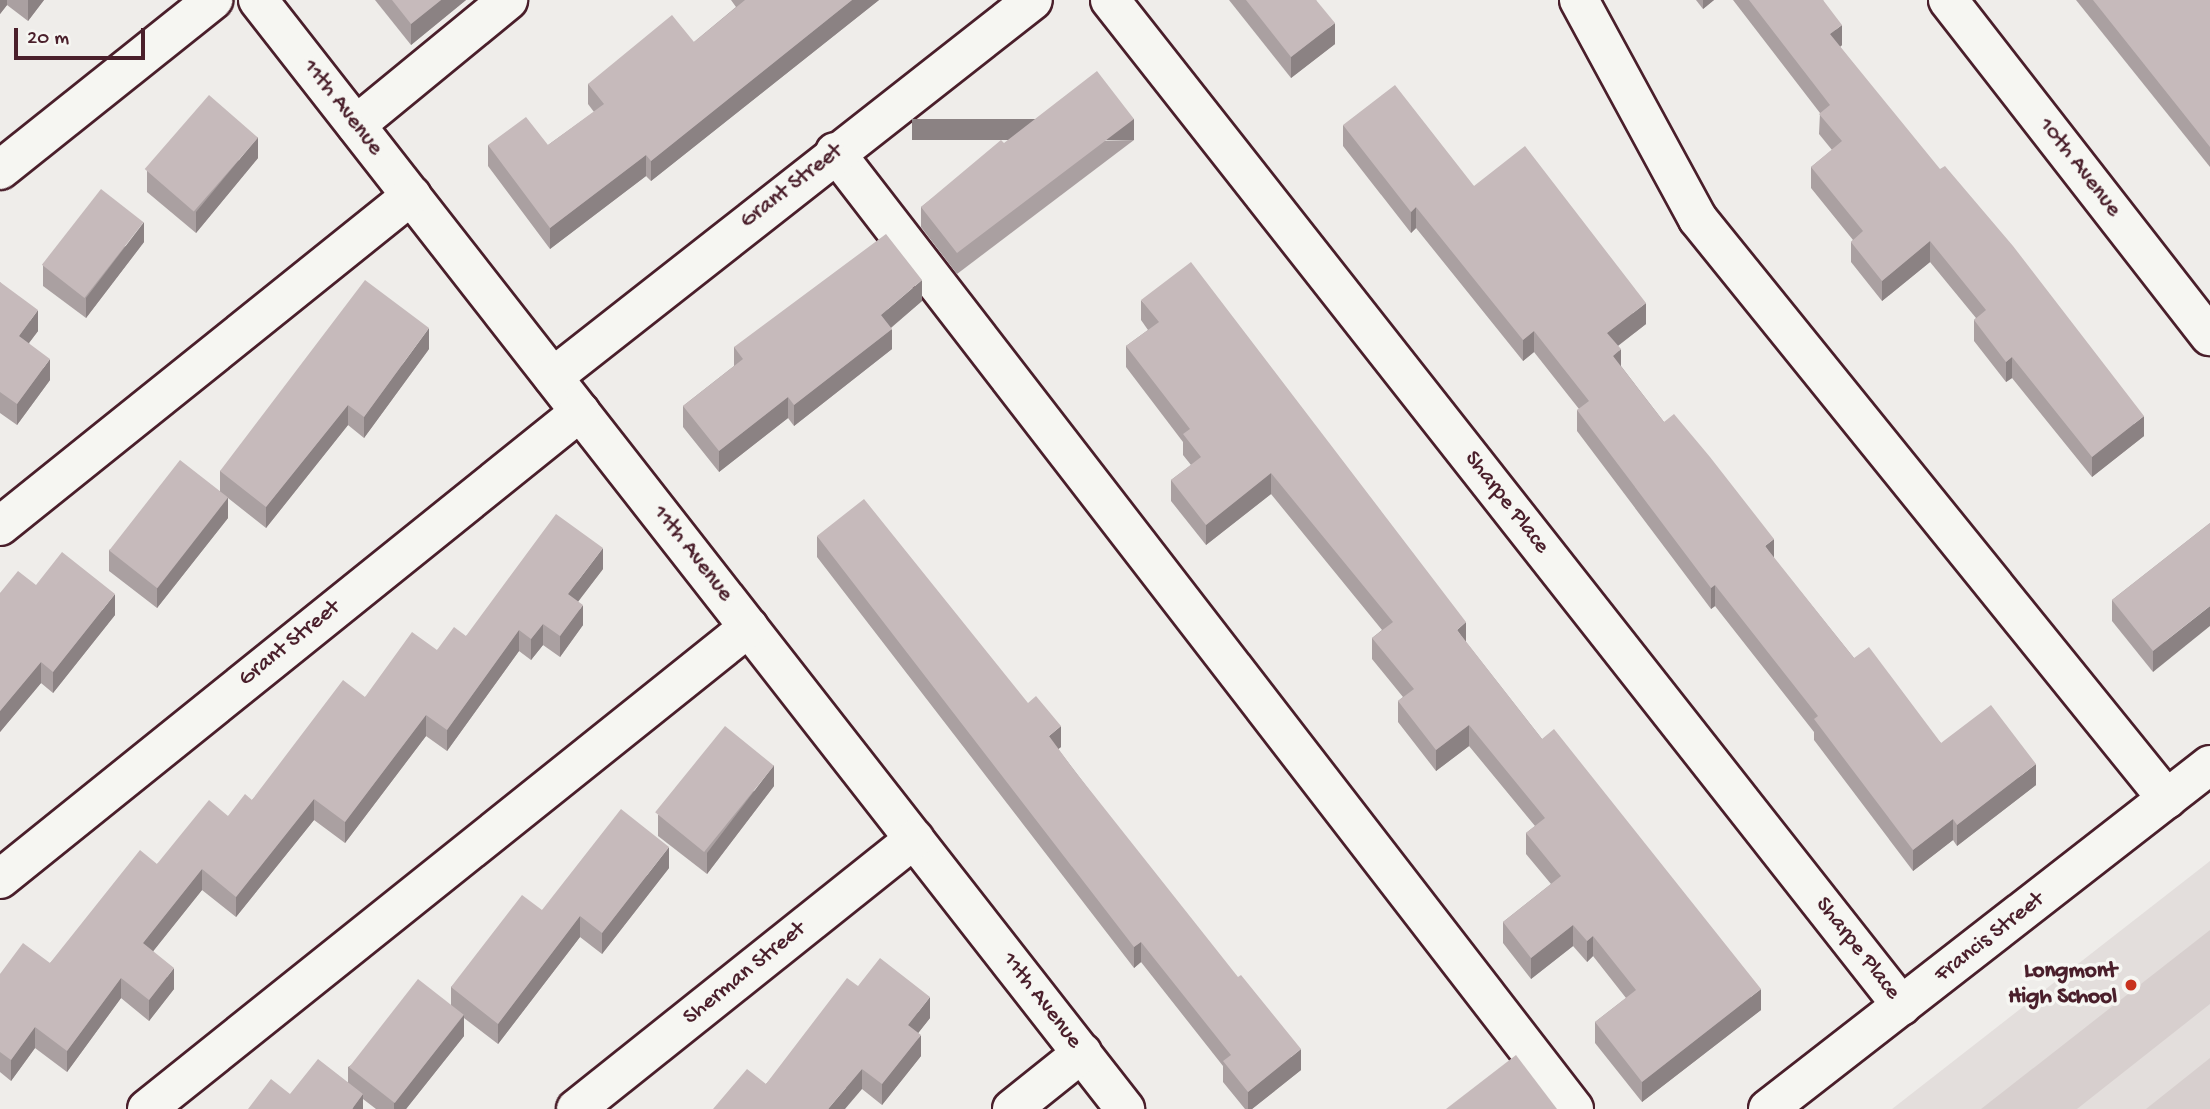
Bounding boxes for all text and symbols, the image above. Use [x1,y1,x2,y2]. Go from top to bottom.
scale bar [18,14,149,58]
text: 20 m [27,27,69,52]
street label: 11th Avenue [296,54,388,162]
street label: 10th Avenue [2032,113,2126,223]
street label: Grant Street [735,138,849,236]
street label: Sharpe Place [1457,446,1555,560]
street label: 11th Avenue [646,500,738,608]
street label: Grant Street [234,595,346,693]
street label: Francis Street [1930,887,2050,989]
street label: Sharpe Place [1808,892,1906,1006]
street label: Sherman Street [678,916,812,1032]
street label: 11th Avenue [995,947,1087,1055]
place label: Longmont High School [2008,958,2117,1012]
marker: Longmont High School [2123,977,2139,993]

